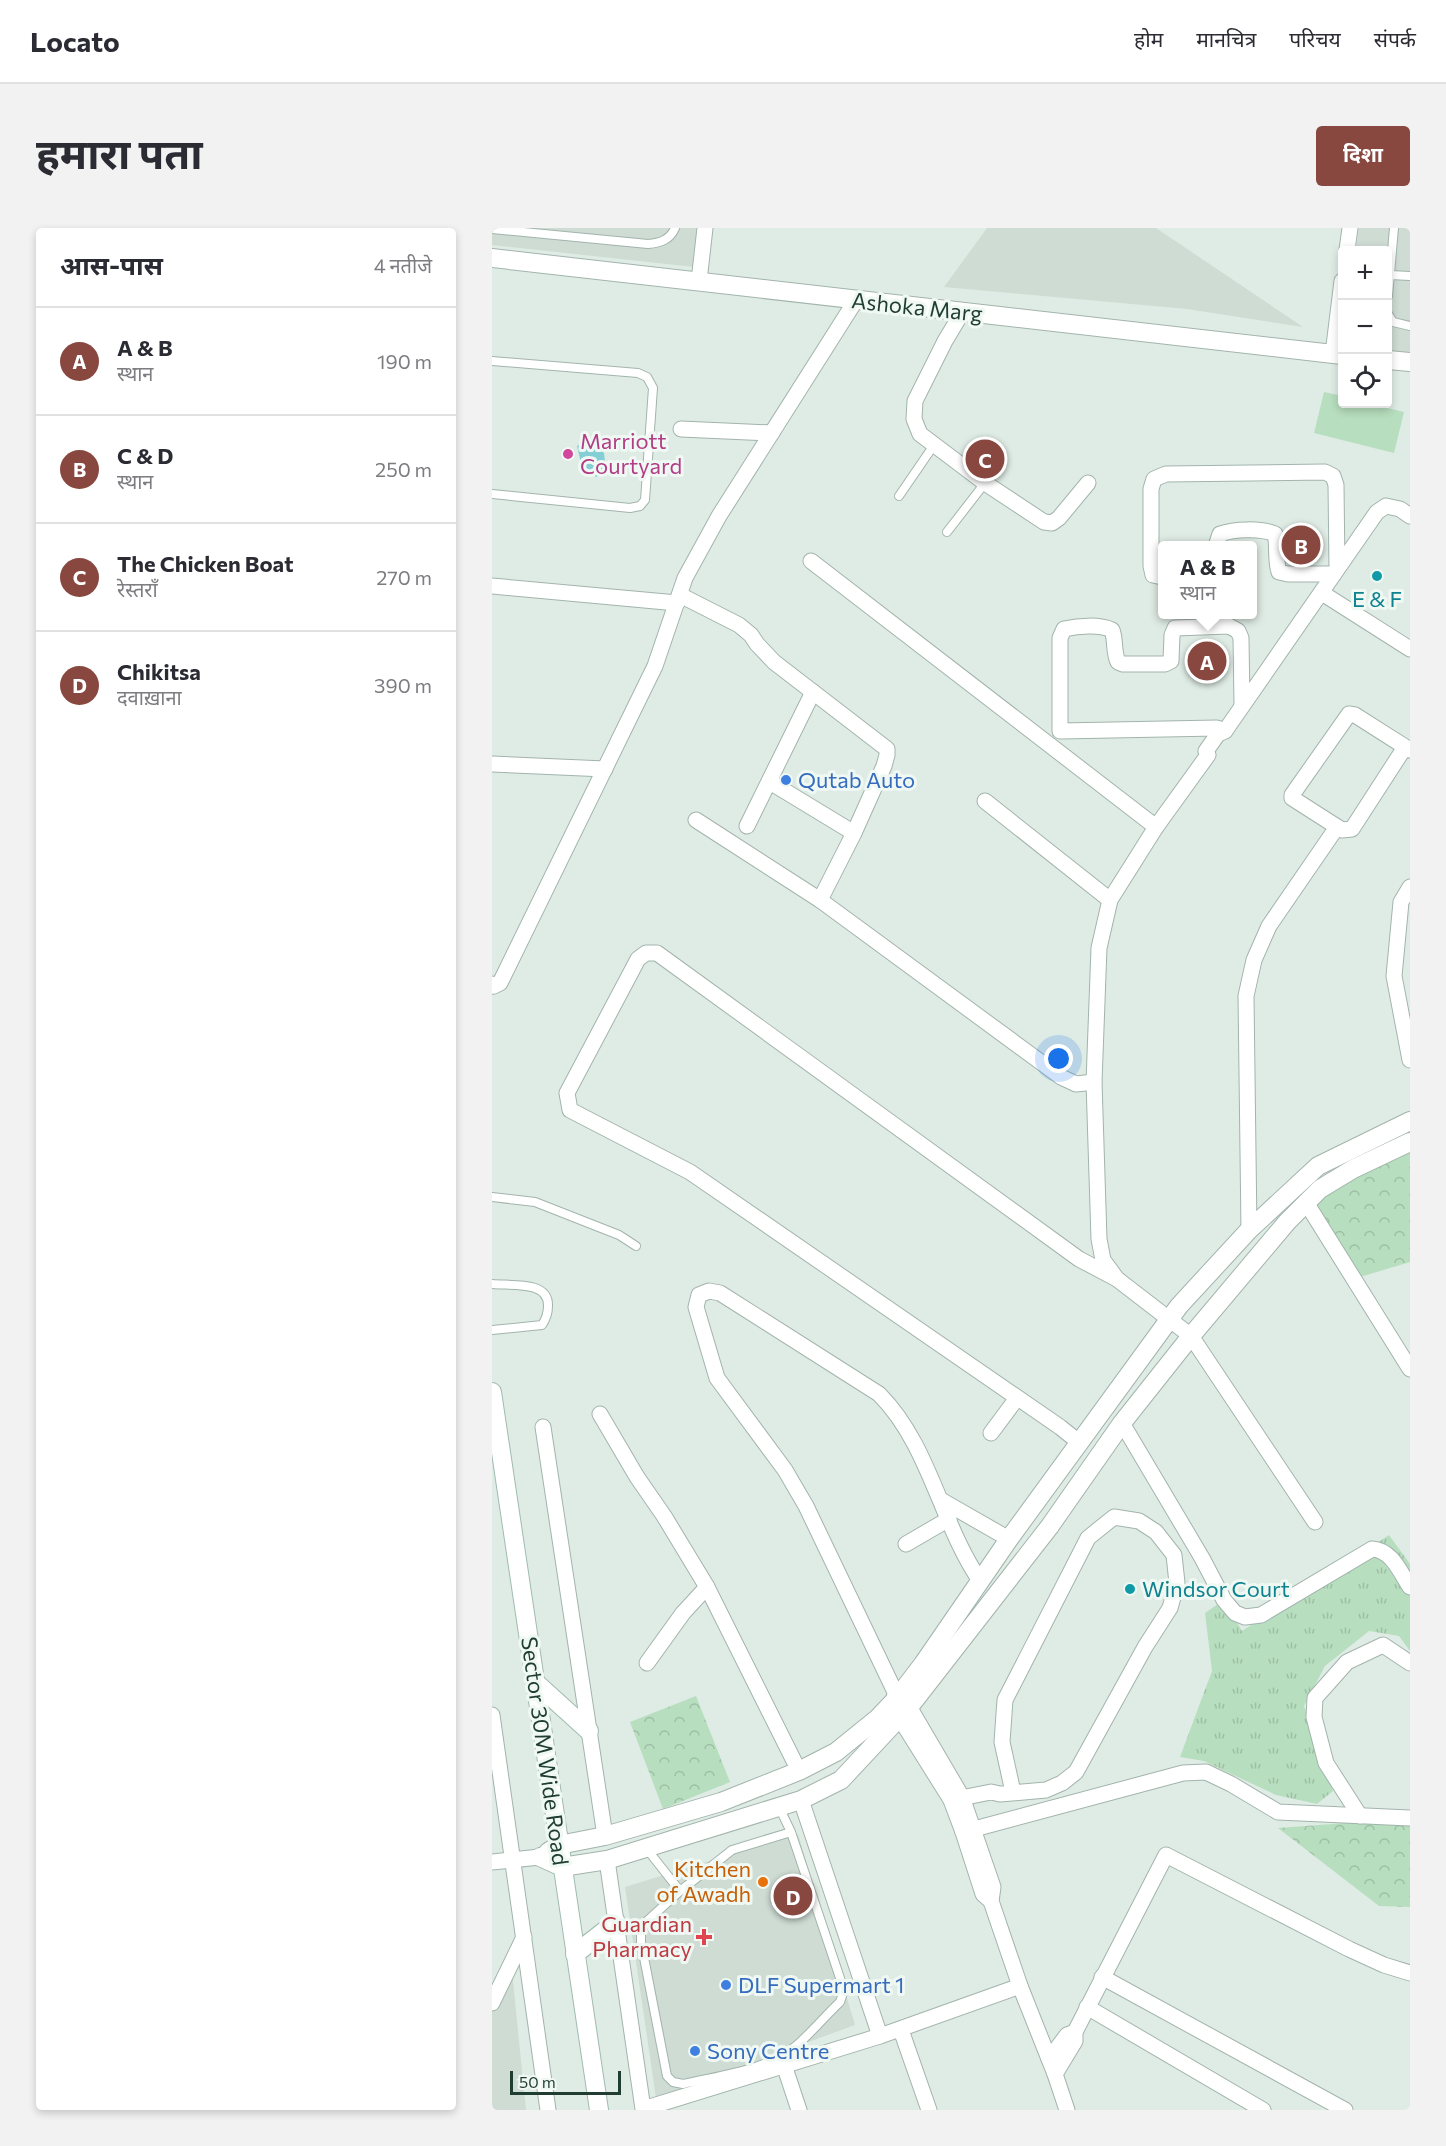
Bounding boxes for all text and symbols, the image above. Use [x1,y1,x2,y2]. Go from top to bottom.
text: Locato [30,24,120,58]
text: होम [1134,26,1163,51]
text: मानचित्र [1196,26,1256,51]
text: परिचय [1289,26,1341,51]
text: संपर्क [1374,26,1416,51]
text: हमारा पता [36,126,203,178]
button: दिशा [1316,126,1410,186]
map controls [1338,246,1392,408]
button: + [1338,246,1392,300]
text: आस-पास [60,249,163,280]
text: 4 नतीजे [374,253,432,277]
street label: Ashoka Marg [850,286,984,327]
button: − [1338,300,1392,354]
text: A & B [117,334,173,361]
text: A [72,349,87,373]
text: 190 m [377,349,432,373]
button: locate [1338,354,1392,408]
text: स्थान [117,361,153,385]
place label: Marriott Courtyard [580,427,682,479]
pin: C [966,436,1004,482]
text: C & D [117,442,173,469]
marker: Marriott Courtyard [561,447,575,461]
text: B [73,457,86,481]
text: 250 m [375,457,432,481]
text: स्थान [117,469,153,493]
pin: B [1282,522,1320,568]
popup [1158,541,1257,619]
text: The Chicken Boat [117,550,293,577]
text: A & B [1180,553,1235,580]
text: C [73,565,86,589]
text: 270 m [376,565,432,589]
marker: E & F [1370,569,1384,583]
text: रेस्तराँ [117,577,158,601]
text: स्थान [1180,580,1216,604]
place label: E & F [1352,585,1402,612]
pin: A [1188,638,1226,684]
text: Chikitsa [117,658,201,685]
text: D [72,673,87,697]
text: 390 m [374,673,432,697]
text: दवाख़ाना [117,685,182,709]
place label: Qutab Auto [798,766,915,793]
marker: Qutab Auto [779,773,793,787]
your location [1044,1044,1073,1073]
place label: Windsor Court [1142,1575,1290,1602]
marker: Windsor Court [1123,1582,1137,1596]
street label: Sector 30M Wide Road [516,1635,575,1867]
place label: Kitchen of Awadh [657,1855,751,1907]
pin: D [774,1874,812,1918]
marker: Kitchen of Awadh [756,1875,770,1889]
place label: Guardian Pharmacy [592,1910,692,1962]
marker: Guardian Pharmacy [697,1930,711,1944]
place label: DLF Supermart 1 [738,1971,904,1998]
marker: DLF Supermart 1 [719,1978,733,1992]
place label: Sony Centre [707,2037,829,2064]
marker: Sony Centre [688,2044,702,2058]
scale bar [510,2068,621,2096]
text: 50 m [519,2072,556,2091]

